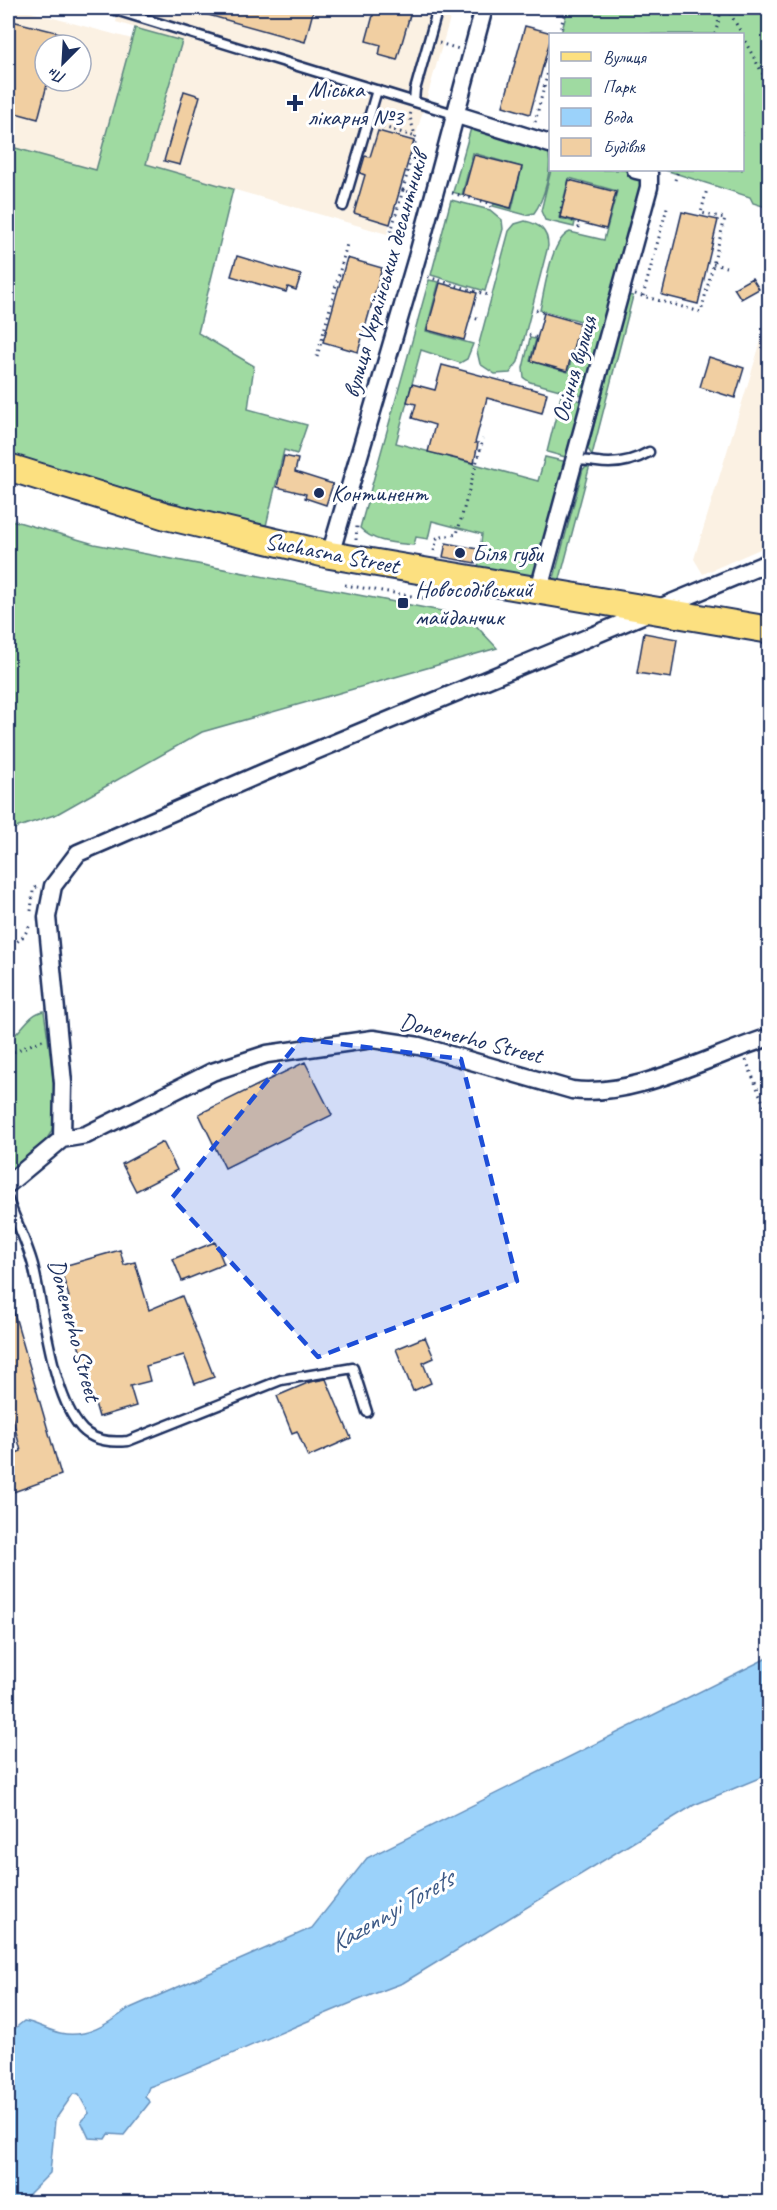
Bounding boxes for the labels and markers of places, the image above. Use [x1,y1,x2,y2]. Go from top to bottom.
place label: Міська лікарня №3 [308,74,405,132]
marker: Міська лікарня №3 [286,94,304,112]
place label: Континент [331,478,429,508]
marker: Континент [312,486,326,500]
place label: Біля губи [472,538,545,568]
marker: Біля губи [453,546,467,560]
place label: Новосодівський майданчик [415,574,535,632]
marker: Новосодівський майданчик [396,596,410,610]

